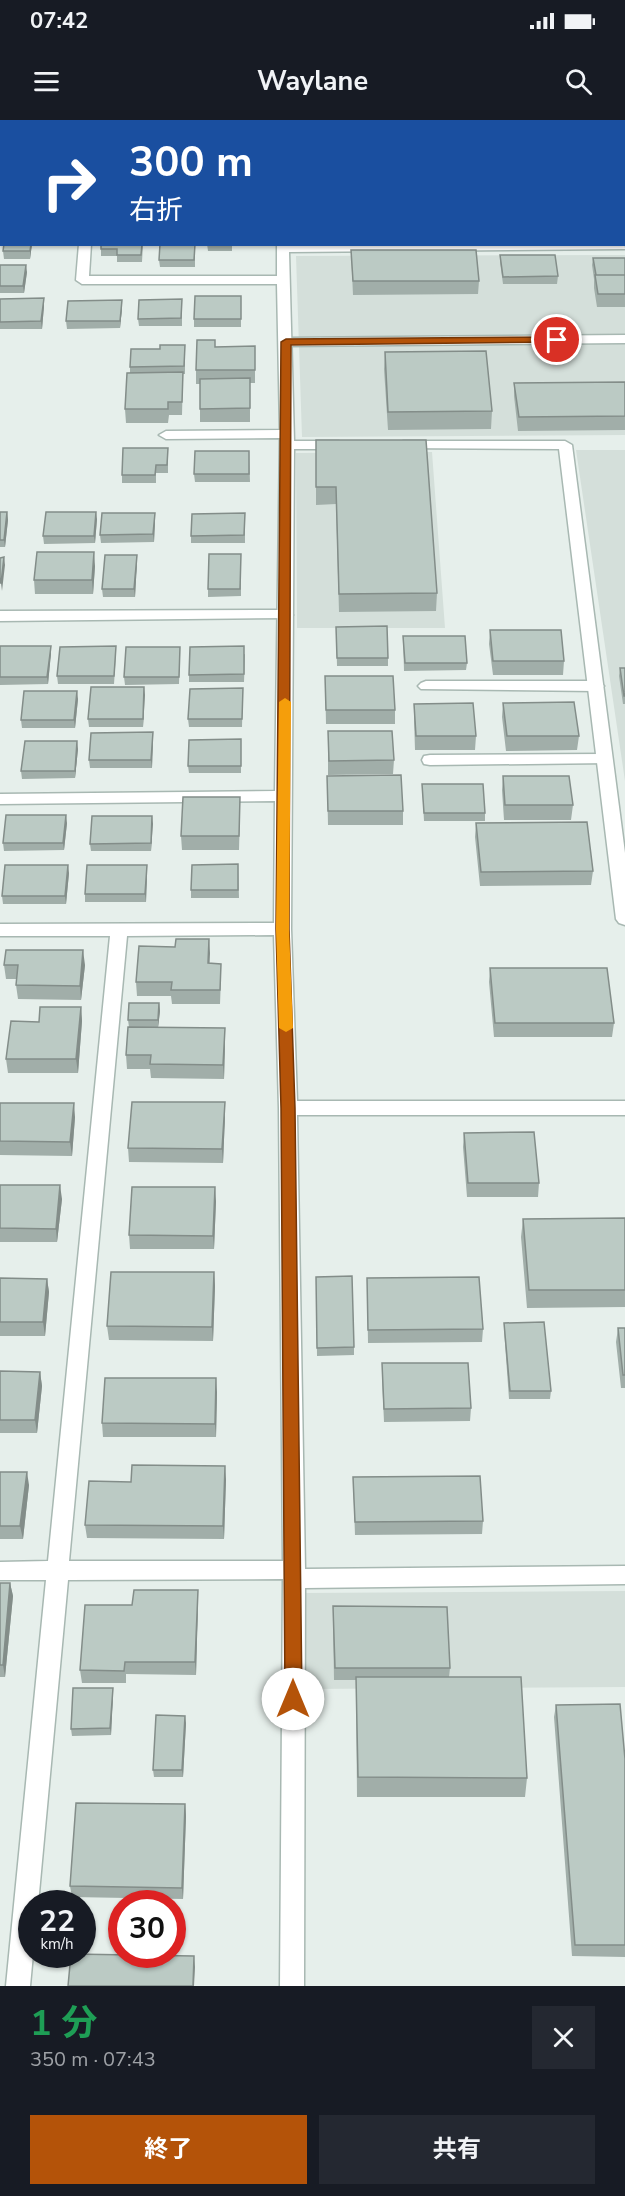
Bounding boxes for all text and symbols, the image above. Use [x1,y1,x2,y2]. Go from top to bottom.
text: 07:42 [30,6,88,36]
text: Waylane [257,63,368,100]
icon: menu [30,65,63,98]
icon: search [562,65,595,98]
text: 300 m [129,134,253,191]
icon: right [30,144,108,222]
text: 右折 [129,192,183,229]
pin [531,314,582,365]
icon: arrive [540,323,573,356]
position arrow [261,1667,325,1731]
speed limit sign: 30 [108,1890,186,1968]
text: 22 [39,1901,75,1942]
text: km/h [40,1934,74,1954]
text: 1 分 [30,1999,97,2048]
button: close [532,2006,595,2069]
text: 350 m · 07:43 [30,2046,156,2073]
button: 終了 [30,2115,307,2184]
button: 共有 [319,2115,595,2184]

